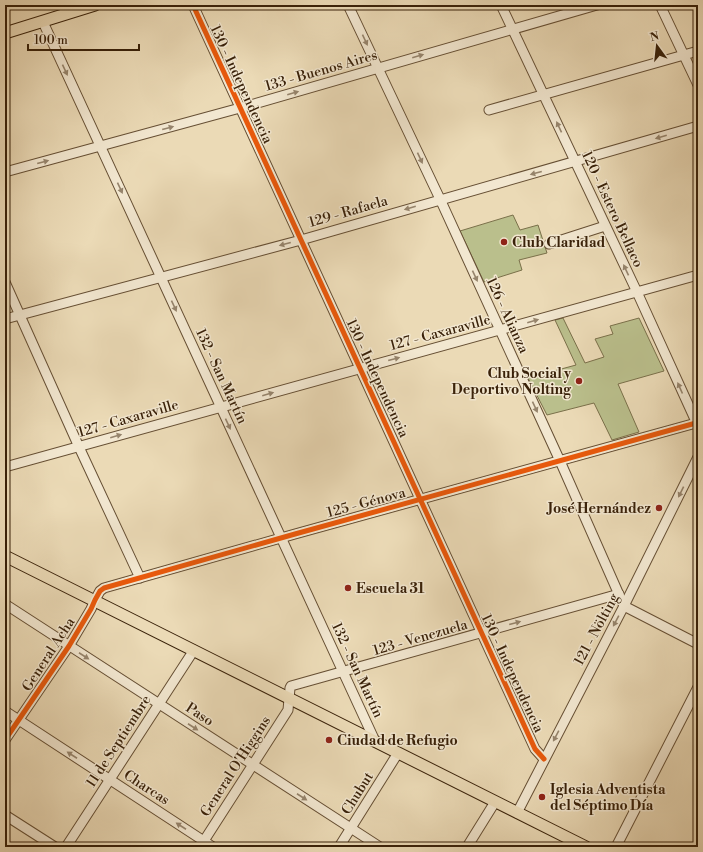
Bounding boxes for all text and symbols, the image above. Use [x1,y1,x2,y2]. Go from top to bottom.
street label: 130 - Independencia [206,22,277,147]
scale bar [28,26,139,52]
north arrow [637,26,677,66]
text: N [649,29,661,45]
text: 100 m [34,33,68,48]
one-way arrow [362,35,368,46]
street label: 133 - Buenos Aires [263,46,380,96]
one-way arrow [412,53,424,59]
one-way arrow [62,64,68,75]
one-way arrow [288,90,300,96]
one-way arrow [556,121,562,132]
one-way arrow [162,125,174,131]
one-way arrow [654,134,666,140]
street label: 120 - Estero Bellaco [577,148,647,271]
one-way arrow [417,152,423,163]
one-way arrow [37,159,49,165]
one-way arrow [529,170,541,176]
one-way arrow [117,182,123,194]
street label: 129 - Rafaela [307,192,391,232]
one-way arrow [404,205,416,211]
place label: Club Claridad [512,234,606,252]
marker: Club Claridad [499,237,509,247]
one-way arrow [279,241,292,247]
one-way arrow [623,264,629,275]
one-way arrow [472,270,478,281]
street label: 126 - Alianza [482,275,533,357]
one-way arrow [171,300,177,311]
street label: 127 - Caxaraville [388,311,493,355]
street label: 130 - Independencia [342,316,413,441]
one-way arrow [527,318,539,324]
street label: 132 - San Martín [191,326,251,428]
one-way arrow [388,356,400,362]
place label: Club Social y Deportivo Nolting [452,365,572,399]
marker: Club Social y Deportivo Nolting [574,376,584,386]
one-way arrow [677,382,683,393]
one-way arrow [263,391,275,397]
street label: 127 - Caxaraville [76,396,181,442]
one-way arrow [532,401,538,412]
one-way arrow [225,418,231,430]
one-way arrow [110,433,122,439]
street label: 125 - Génova [325,484,408,522]
one-way arrow [678,486,684,498]
place label: José Hernández [546,500,651,518]
marker: José Hernández [654,503,664,513]
place label: Escuela 31 [356,580,425,598]
marker: Escuela 31 [343,583,353,593]
street label: 121 - Nölting [570,590,624,669]
street label: 130 - Independencia [477,611,548,736]
street label: General Acha [18,613,80,695]
one-way arrow [613,615,620,627]
street label: 123 - Venezuela [371,616,471,660]
one-way arrow [509,619,522,625]
street label: 132 - San Martín [327,620,387,722]
one-way arrow [79,652,89,660]
street label: 11 de Septiembre [82,692,155,791]
street label: Paso [182,699,217,731]
street label: General O'Higgins [197,713,275,820]
one-way arrow [187,723,199,730]
one-way arrow [553,730,559,742]
place label: Ciudad de Refugio [337,732,458,750]
marker: Ciudad de Refugio [324,735,334,745]
one-way arrow [67,751,77,759]
street label: Charcas [120,766,173,809]
street label: Chubut [338,769,378,818]
place label: Iglesia Adventista del Séptimo Día [550,781,666,815]
marker: Iglesia Adventista del Séptimo Día [537,792,547,802]
one-way arrow [296,794,308,801]
one-way arrow [176,822,186,830]

